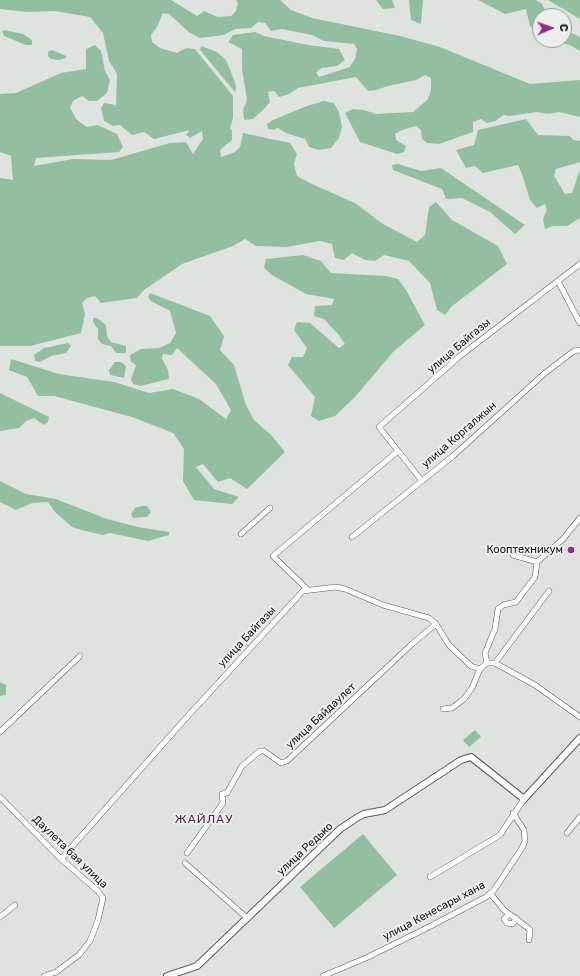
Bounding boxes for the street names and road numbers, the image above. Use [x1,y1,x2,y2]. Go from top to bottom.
street label: улица Байгазы [425,316,493,376]
street label: улица Коргалжын [419,399,499,471]
street label: улица Байгазы [215,604,279,670]
street label: улица Байдаулет [283,680,359,752]
street label: Даулета бая улица [30,813,110,891]
street label: улица Редько [274,820,336,878]
street label: улица Кенесары хана [381,878,487,944]

